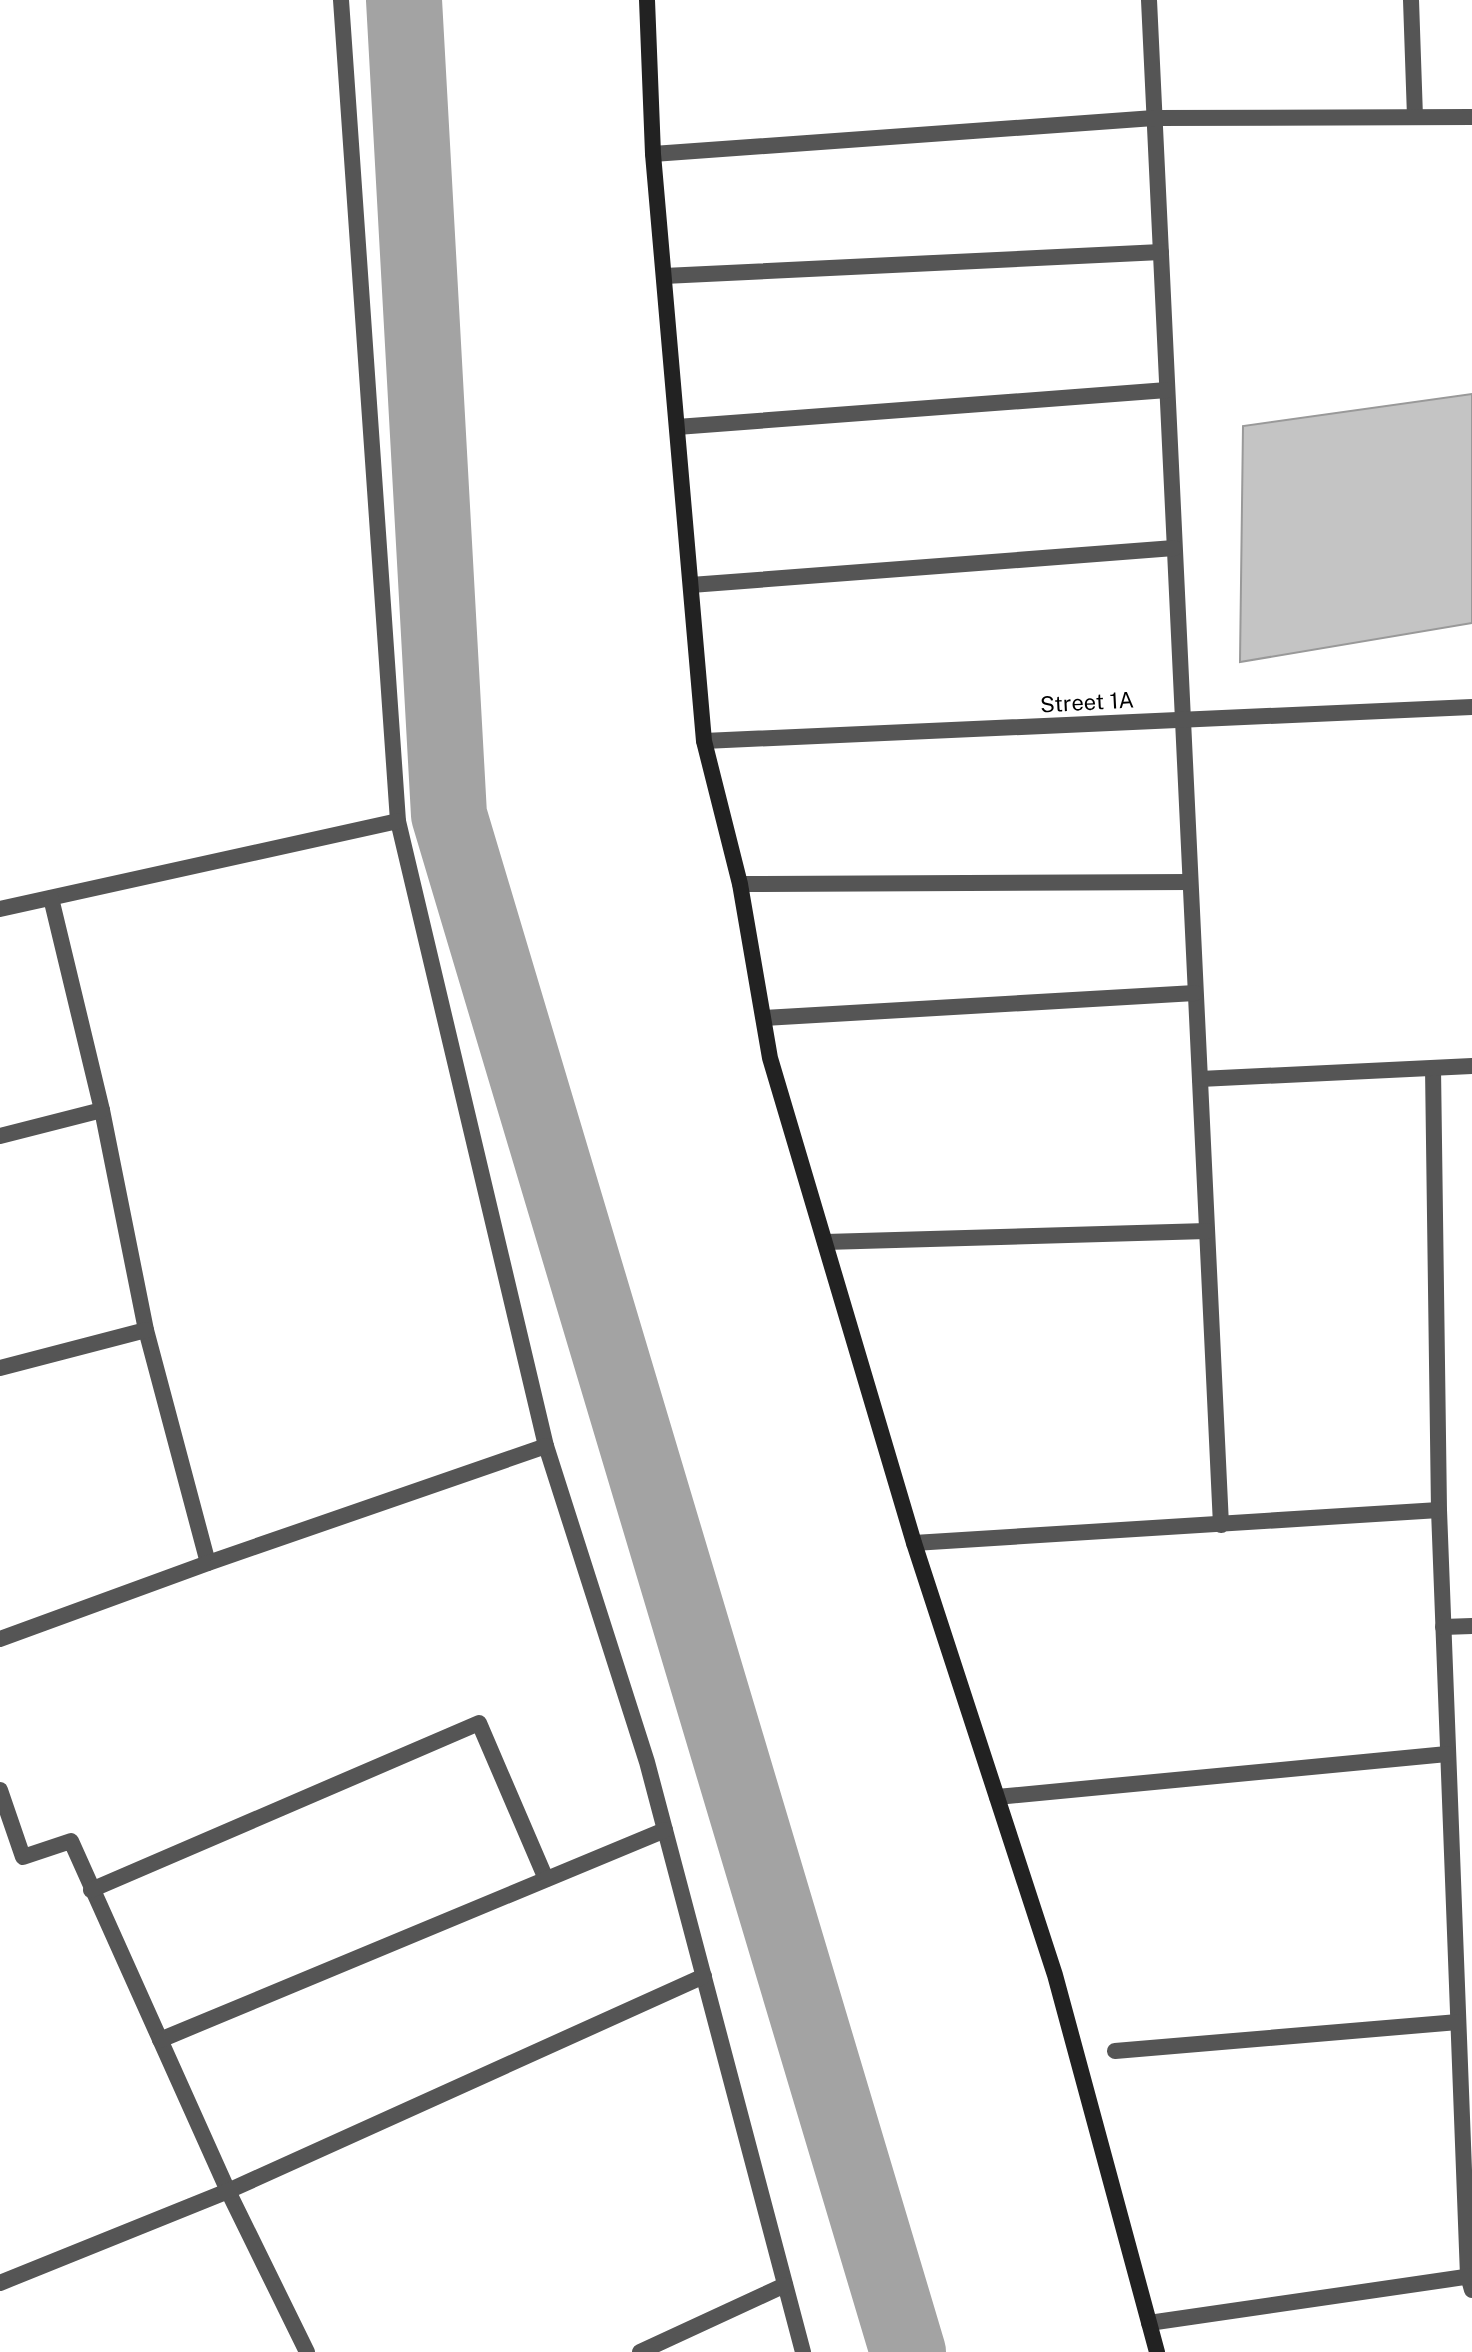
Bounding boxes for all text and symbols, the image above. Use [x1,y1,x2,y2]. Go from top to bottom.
street label: Street 1A [1039,687,1135,717]

